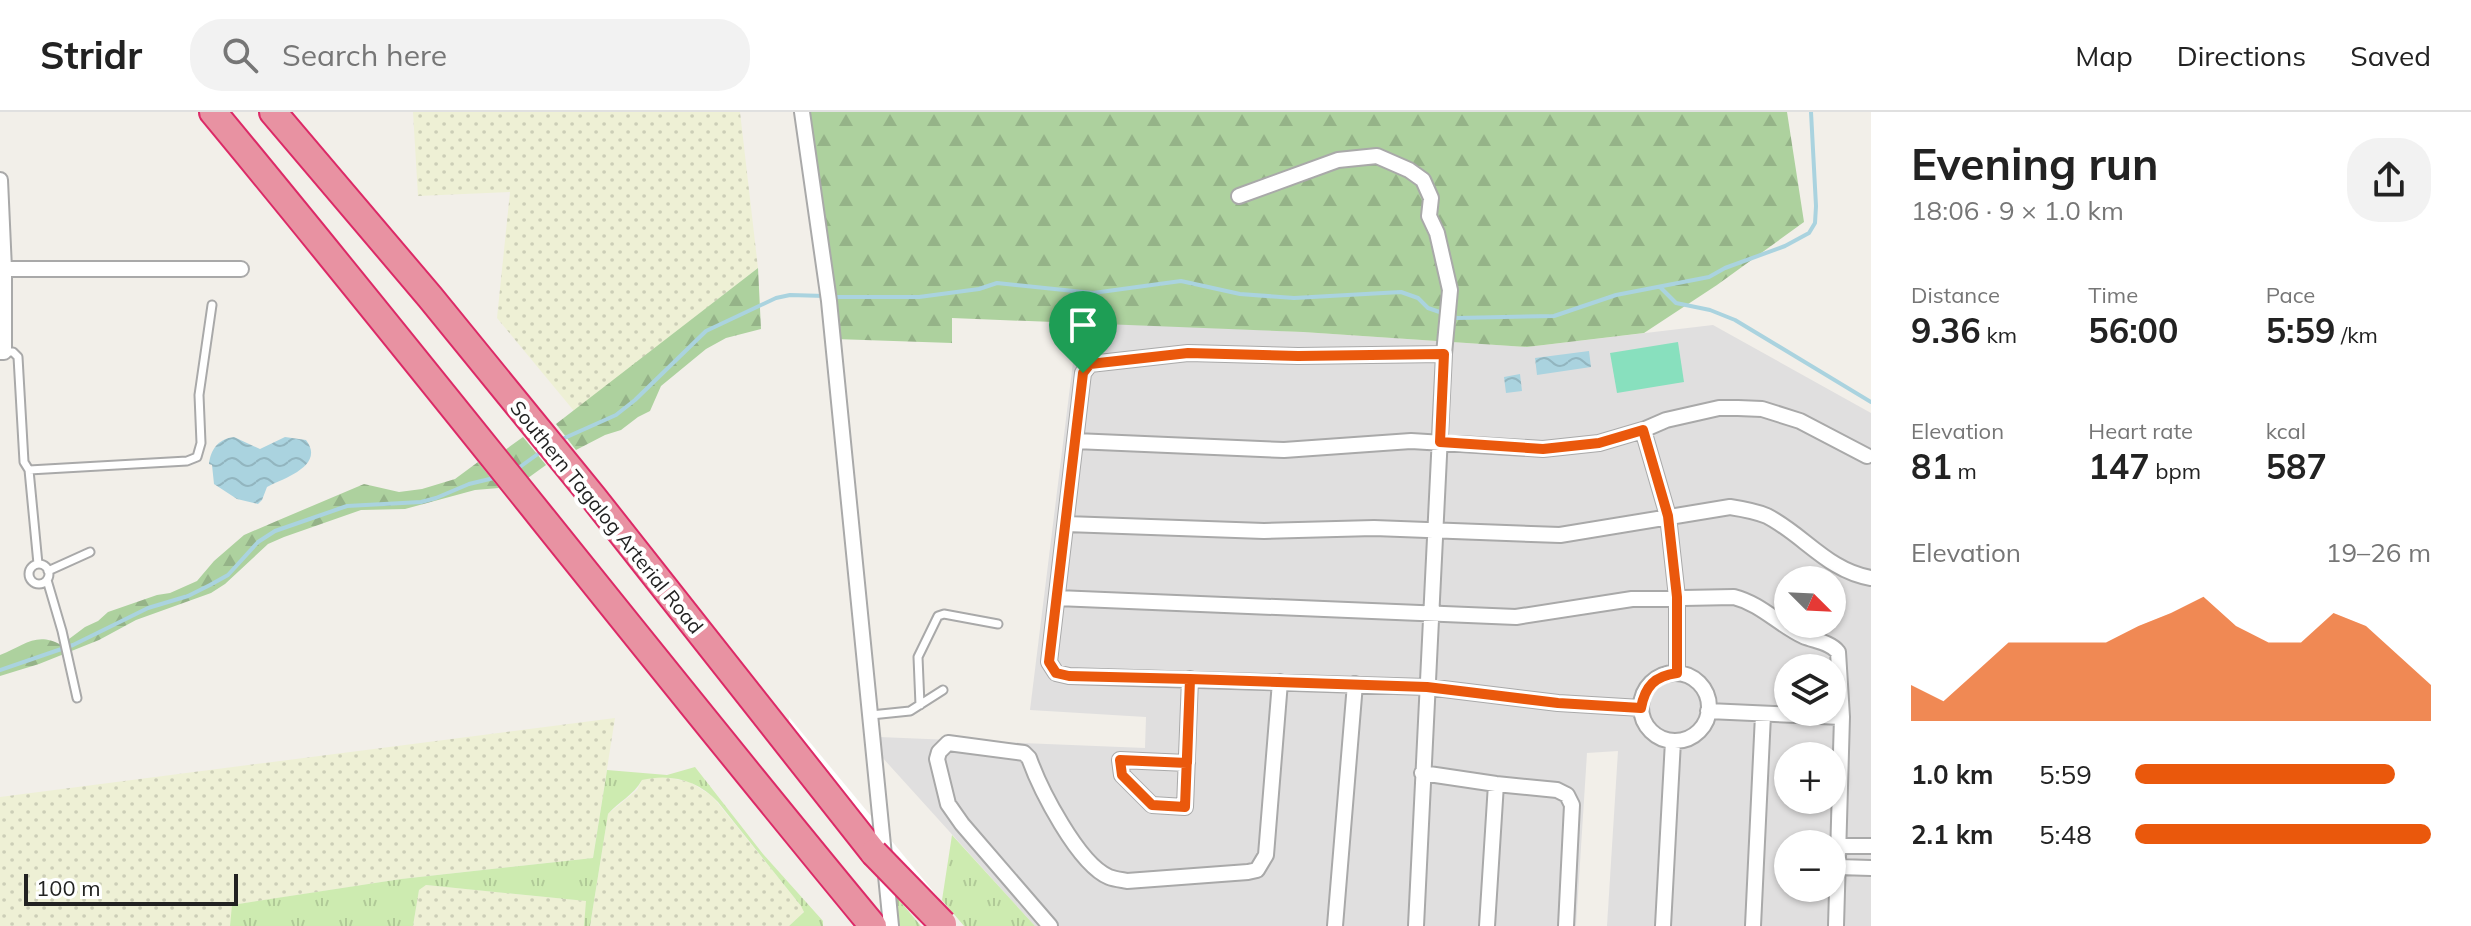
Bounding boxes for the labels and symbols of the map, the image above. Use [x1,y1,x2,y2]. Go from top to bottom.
pin [1049,291,1117,373]
street label: Southern Tagalog Arterial Road [505,395,709,639]
north arrow [1774,566,1846,638]
scale bar [24,870,238,906]

